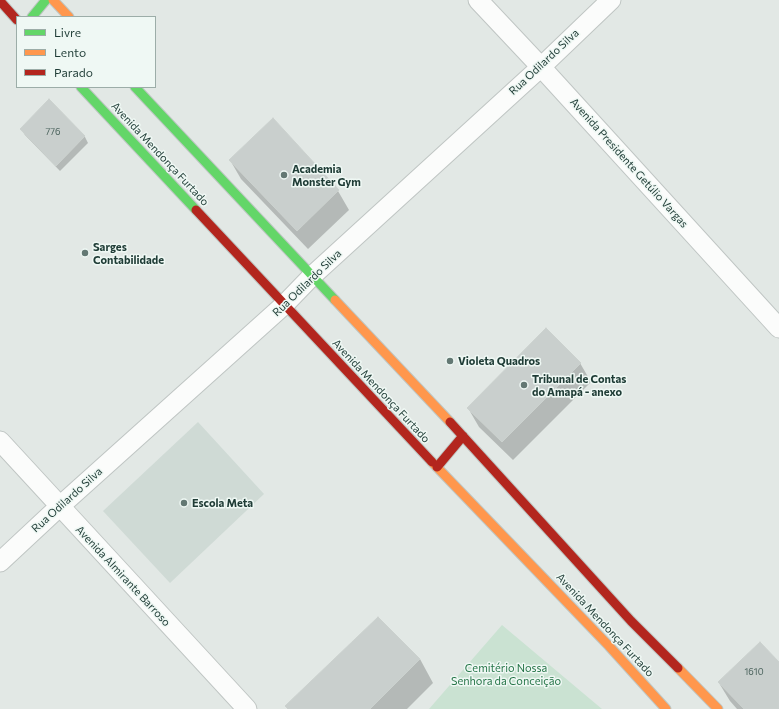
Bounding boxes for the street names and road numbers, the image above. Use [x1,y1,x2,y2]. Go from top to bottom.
street label: Rua Odilardo Silva [506,26,582,98]
street label: Avenida Presidente Getúlio Vargas [567,95,691,231]
street label: Avenida Mendonça Furtado [109,99,211,209]
street label: Rua Odilardo Silva [270,247,344,319]
street label: Avenida Mendonça Furtado [330,336,432,446]
street label: Rua Odilardo Silva [29,465,105,535]
street label: Avenida Almirante Barroso [73,523,173,629]
street label: Avenida Mendonça Furtado [554,570,656,680]

